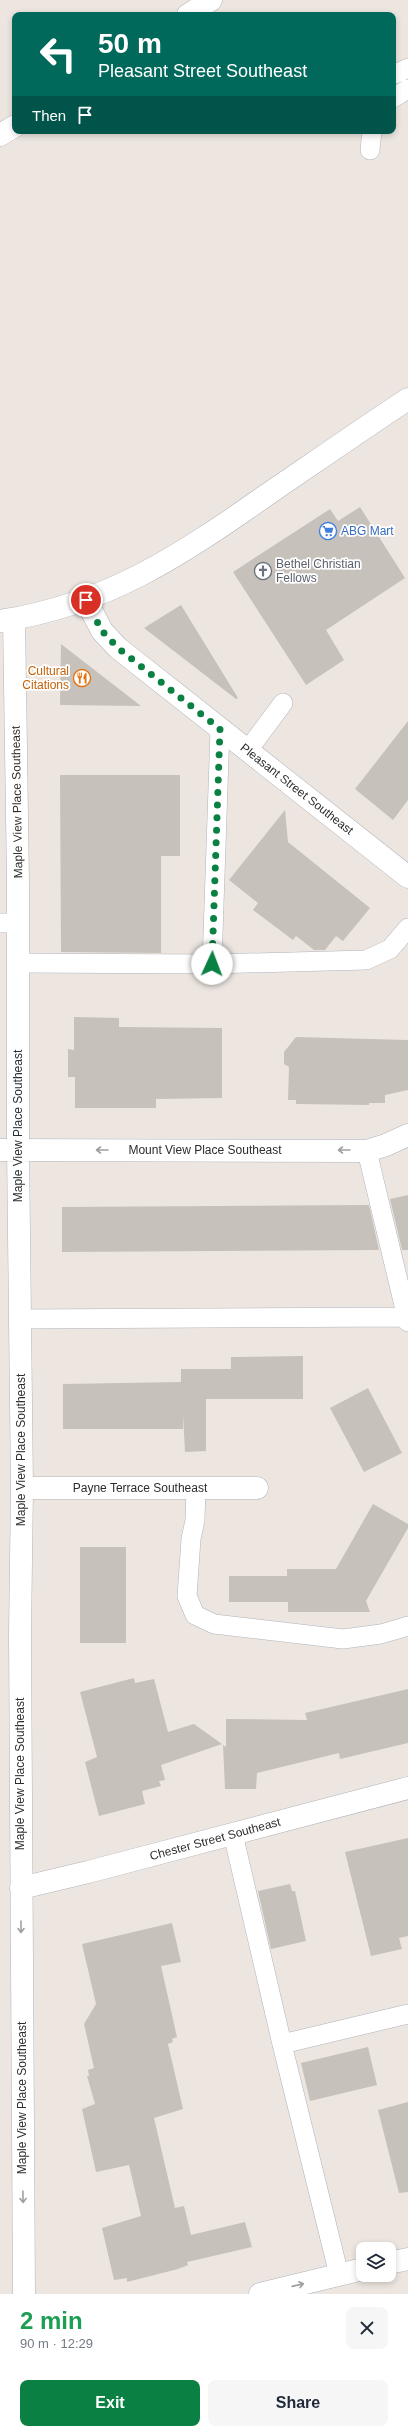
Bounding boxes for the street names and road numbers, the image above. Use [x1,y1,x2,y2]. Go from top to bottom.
street label: Maple View Place Southeast [9,725,25,878]
street label: Pleasant Street Southeast [238,741,357,838]
street label: Maple View Place Southeast [11,1049,25,1202]
street label: Mount View Place Southeast [128,1143,282,1157]
street label: Maple View Place Southeast [14,1373,28,1526]
street label: Payne Terrace Southeast [73,1481,208,1495]
street label: Maple View Place Southeast [13,1697,27,1850]
street label: Chester Street Southeast [148,1815,283,1863]
street label: Maple View Place Southeast [15,2021,29,2174]

